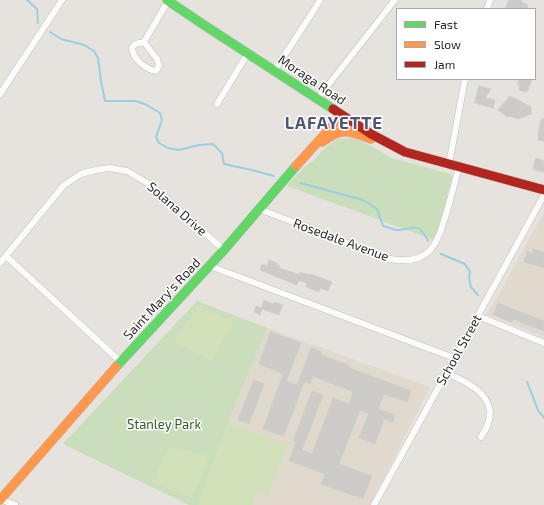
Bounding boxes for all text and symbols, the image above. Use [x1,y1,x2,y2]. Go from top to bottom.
legend [396,8,536,80]
text: Fast [434,17,457,31]
text: Slow [434,37,461,51]
street label: Moraga Road [275,52,349,108]
text: Jam [434,57,455,71]
district label: LAFAYETTE [285,113,383,133]
street label: Solana Drive [144,179,210,239]
street label: Rosedale Avenue [291,215,391,265]
street label: Saint Mary's Road [120,255,204,343]
street label: School Street [433,312,485,388]
park label: Stanley Park [127,417,201,433]

